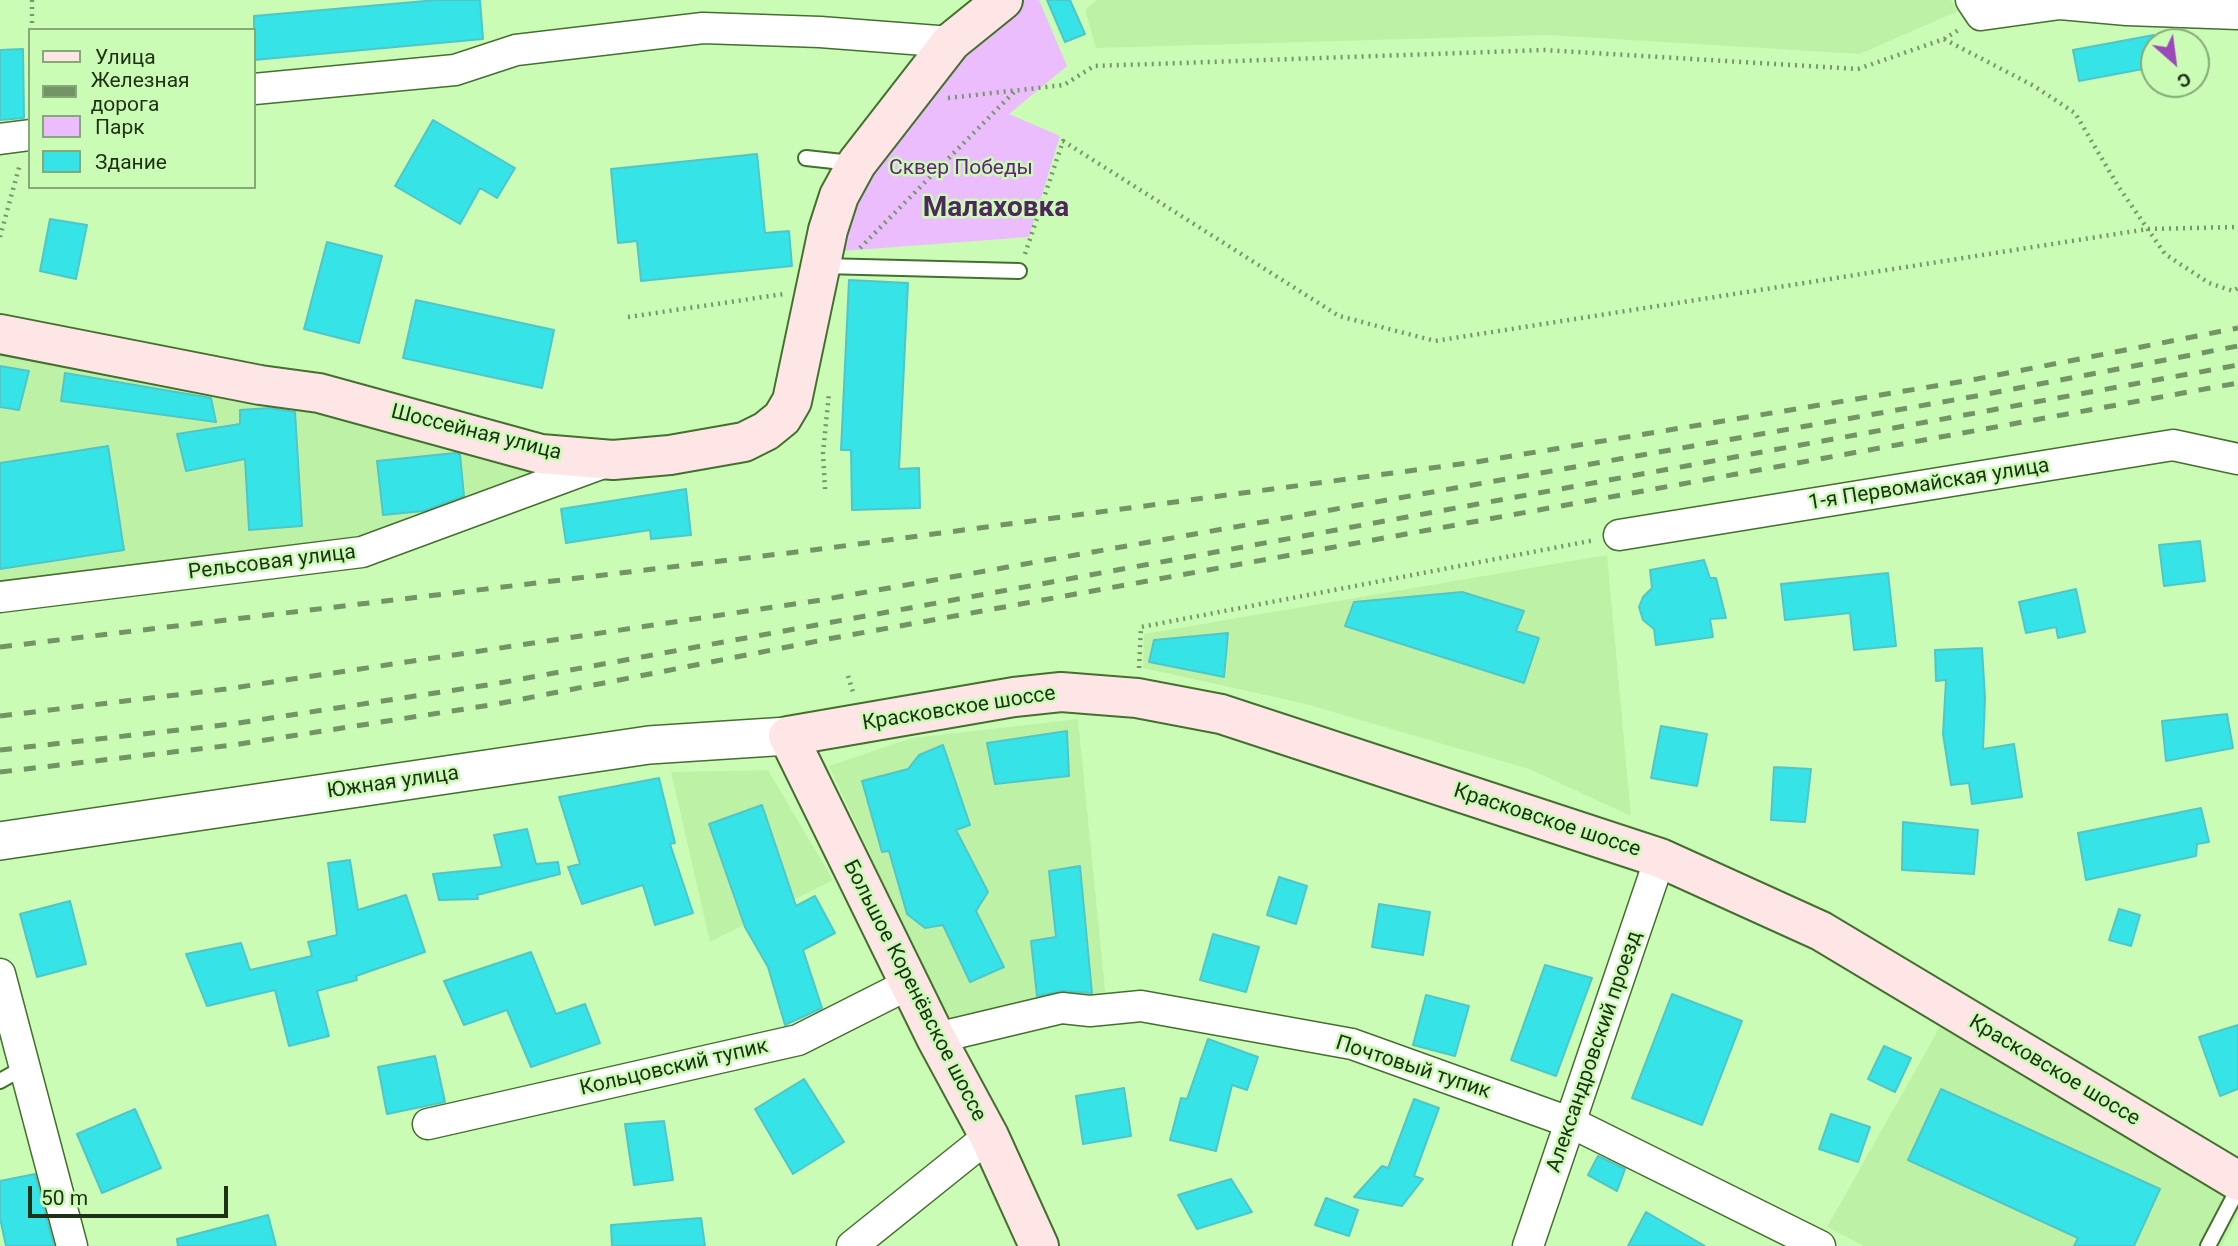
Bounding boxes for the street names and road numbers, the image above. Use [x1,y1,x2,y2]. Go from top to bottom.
street label: Шоссейная улица [388,400,564,466]
street label: 1-я Первомайская улица [1807,454,2051,516]
street label: Рельсовая улица [187,540,357,586]
street label: Красковское шоссе [861,681,1057,737]
street label: Южная улица [326,761,460,805]
street label: Красковское шоссе [1450,779,1644,863]
street label: Большое Коренёвское шоссе [837,856,991,1126]
street label: Александровский проезд [1542,928,1648,1176]
street label: Красковское шоссе [1964,1010,2144,1132]
street label: Почтовый тупик [1332,1031,1494,1105]
street label: Кольцовский тупик [577,1034,771,1102]

